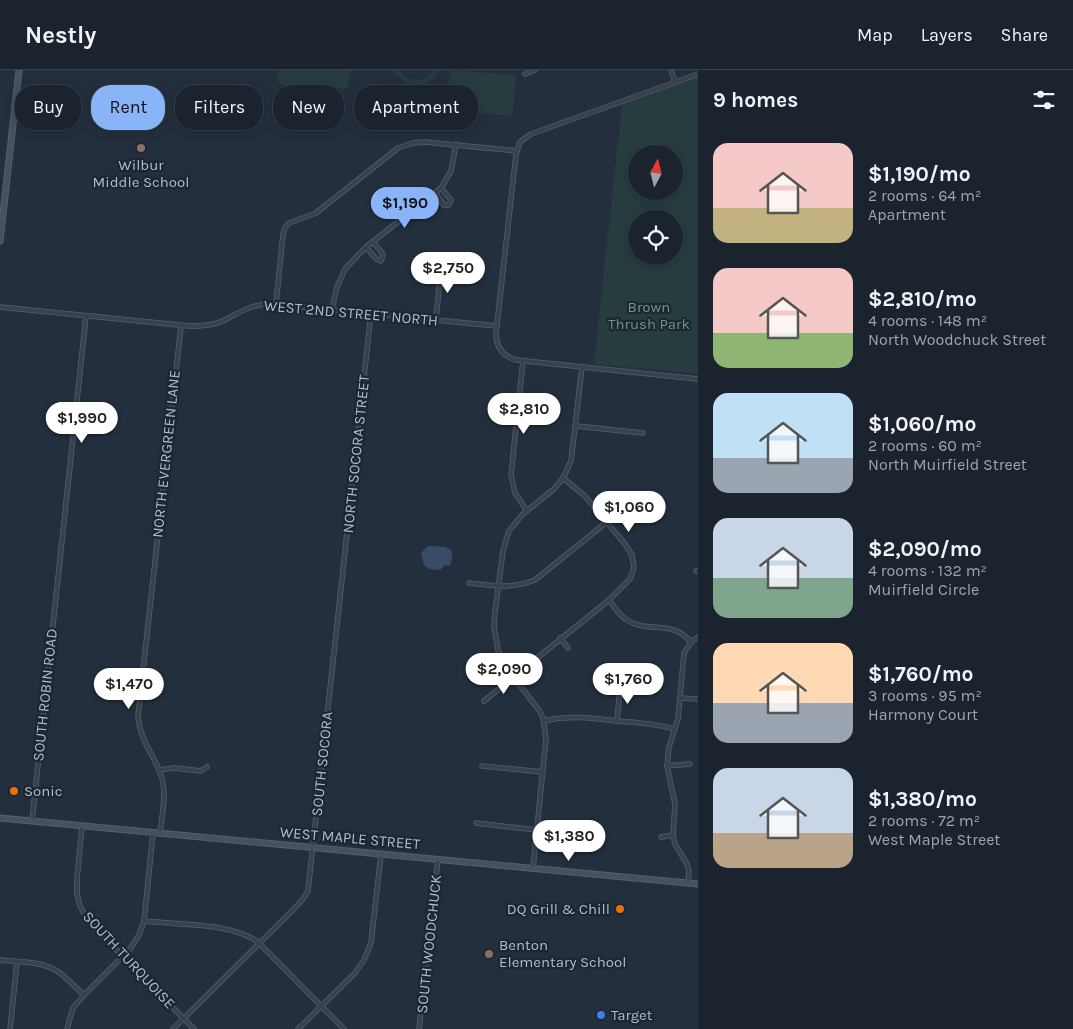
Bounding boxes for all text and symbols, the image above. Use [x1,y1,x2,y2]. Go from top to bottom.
text: Nestly [25,21,96,49]
text: Map [857,24,893,46]
text: Layers [921,24,973,46]
text: Share [1001,24,1048,46]
chip: Buy [15,85,81,130]
chip: Rent [91,85,165,130]
chip: Filters [175,85,263,130]
chip: New [273,85,344,130]
chip: Apartment [354,85,478,130]
icon: filters [1030,86,1058,114]
text: 9 homes [713,88,798,112]
marker: Wilbur Middle School [135,142,147,154]
north arrow [628,145,682,200]
map controls [628,145,683,265]
place label: Wilbur Middle School [93,156,189,191]
text: $1,190/mo [868,162,971,186]
icon: home [753,163,813,223]
pin: $1,190 [364,186,446,229]
text: 2 rooms · 64 m² [868,186,981,205]
text: $1,190 [382,193,428,212]
text: Apartment [868,205,946,224]
button: locate [628,210,683,265]
pin: $2,750 [407,252,489,294]
text: $2,750 [422,258,474,277]
text: $2,810/mo [868,287,977,311]
icon: home [753,288,813,348]
street label: WEST 2ND STREET NORTH [263,296,439,330]
park label: Brown Thrush Park [608,298,690,333]
text: 4 rooms · 148 m² [868,311,987,330]
text: North Woodchuck Street [868,330,1046,349]
street label: NORTH EVERGREEN LANE [148,369,184,539]
street label: NORTH SOCORA STREET [339,373,373,534]
pin: $2,810 [483,392,565,435]
text: $2,810 [499,399,549,418]
pin: $1,990 [41,402,123,444]
text: $1,990 [57,408,107,427]
text: $1,060/mo [868,412,976,436]
icon: home [753,413,813,473]
text: 2 rooms · 60 m² [868,436,982,455]
text: North Muirfield Street [868,455,1027,474]
pin: $1,060 [588,490,670,533]
text: $1,060 [604,497,654,516]
text: $2,090/mo [868,537,982,561]
icon: home [753,538,813,598]
text: 4 rooms · 132 m² [868,561,987,580]
text: Muirfield Circle [868,580,979,599]
street label: SOUTH ROBIN ROAD [29,628,61,762]
pin: $2,090 [463,652,545,695]
text: $2,090 [477,659,531,678]
pin: $1,760 [587,662,669,705]
text: $1,760/mo [868,662,973,686]
icon: home [753,663,813,723]
pin: $1,470 [88,668,170,710]
text: $1,760 [604,669,652,688]
text: $1,470 [105,674,153,693]
text: 3 rooms · 95 m² [868,686,982,705]
text: Harmony Court [868,705,978,724]
street label: SOUTH SOCORA [308,710,336,817]
place label: Sonic [24,782,63,800]
marker: Sonic [8,785,20,797]
text: $1,380/mo [868,787,977,811]
icon: home [753,788,813,848]
text: 2 rooms · 72 m² [868,811,980,830]
pin: $1,380 [528,820,610,862]
street label: WEST MAPLE STREET [279,823,421,853]
text: $1,380 [543,826,595,845]
text: West Maple Street [868,830,1000,849]
street label: SOUTH WOODCHUCK [413,874,445,1014]
place label: DQ Grill & Chill [507,900,610,918]
marker: DQ Grill & Chill [614,903,626,915]
street label: SOUTH TURQUOISE [79,907,179,1013]
place label: Benton Elementary School [499,936,626,971]
marker: Benton Elementary School [483,948,495,960]
place label: Target [611,1006,653,1024]
marker: Target [595,1009,607,1021]

